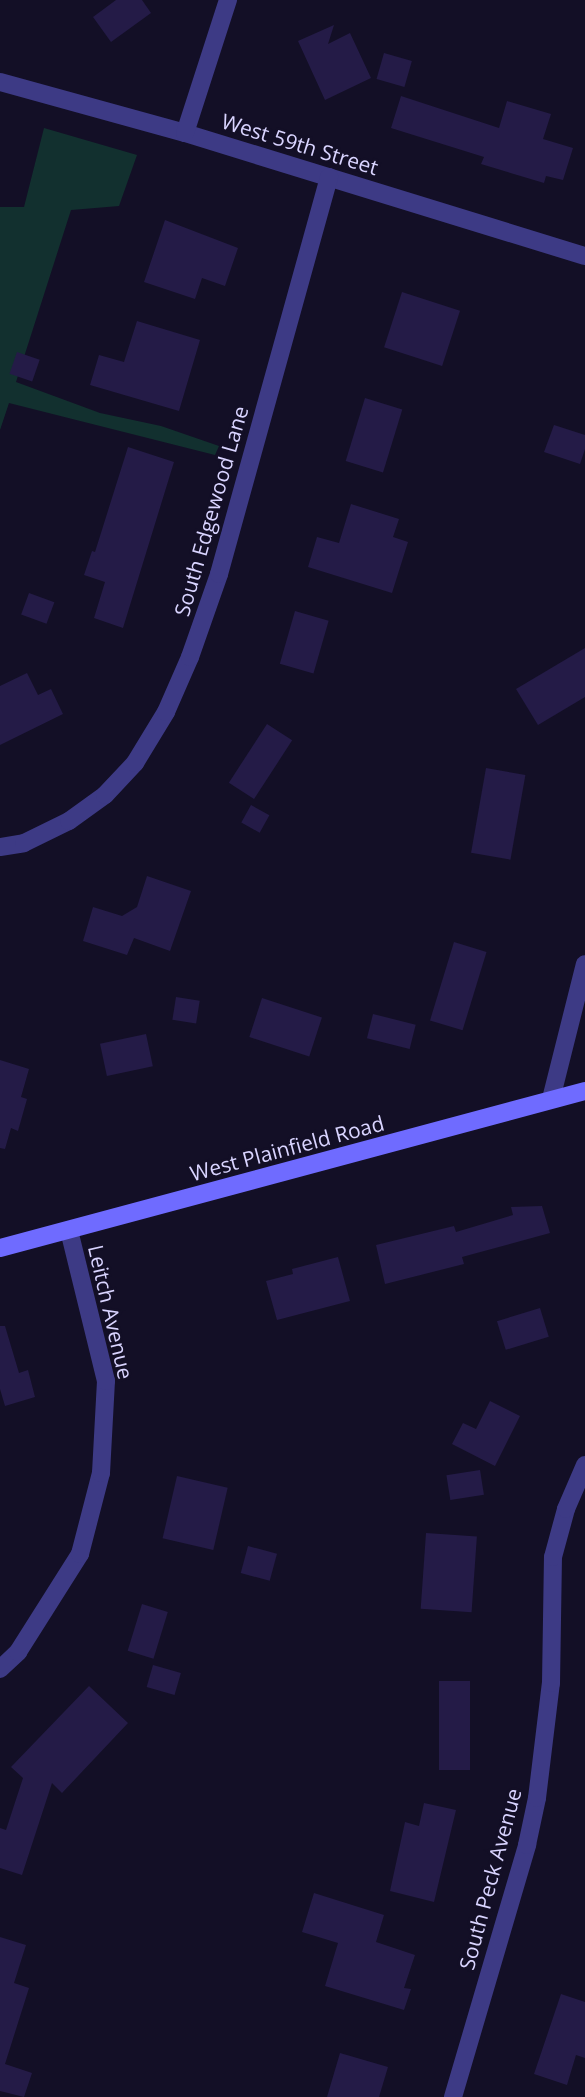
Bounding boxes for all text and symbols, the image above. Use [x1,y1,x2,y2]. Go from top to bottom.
street label: West 59th Street [219,108,381,180]
street label: South Edgewood Lane [169,403,253,619]
street label: West Plainfield Road [187,1110,387,1186]
street label: Leitch Avenue [83,1242,139,1382]
street label: South Peck Avenue [454,1785,526,1973]

